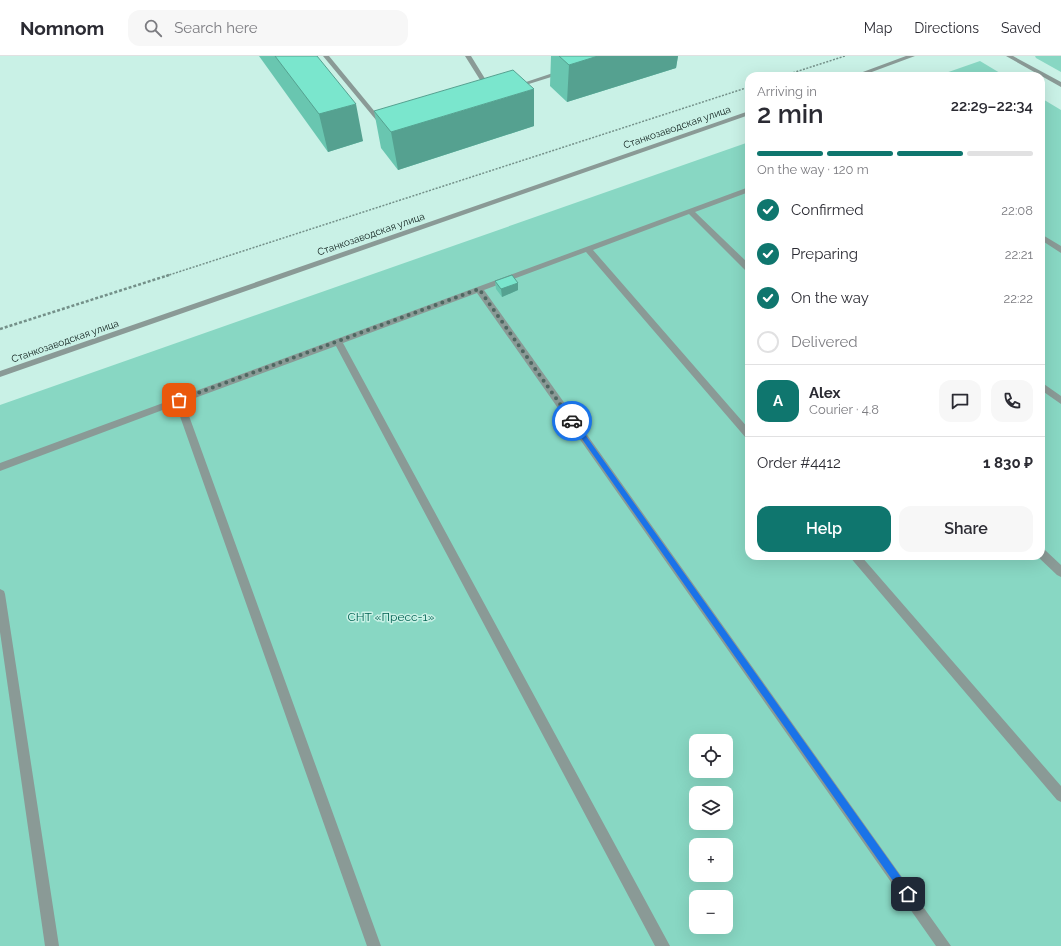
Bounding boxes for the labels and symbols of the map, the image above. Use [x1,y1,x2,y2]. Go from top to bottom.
street label: Станкозаводская улица [622,103,732,151]
street label: Станкозаводская улица [316,210,426,258]
street label: Станкозаводская улица [10,317,120,365]
pin [162,383,196,417]
courier [552,401,592,441]
park label: СНТ «Пресс-1» [347,610,435,624]
pin [891,877,925,911]

